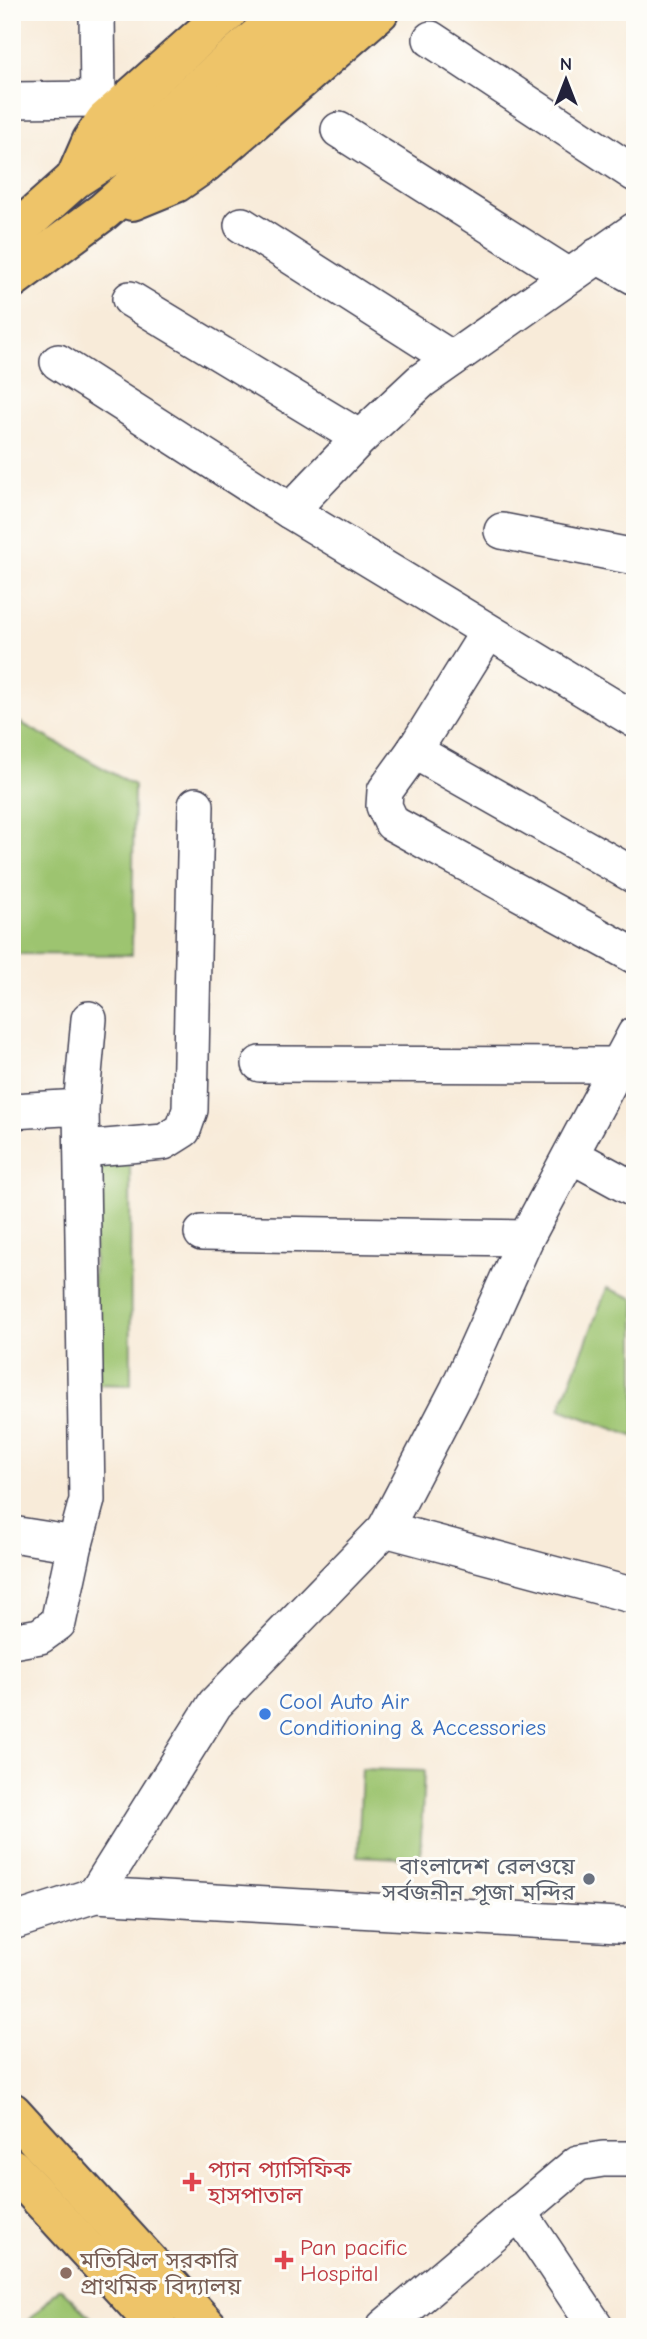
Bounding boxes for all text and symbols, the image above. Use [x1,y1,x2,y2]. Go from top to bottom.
north arrow [532,46,602,116]
text: N [560,53,572,75]
place label: Cool Auto Air Conditioning & Accessories [279,1688,546,1741]
marker: Cool Auto Air Conditioning & Accessories [257,1706,273,1722]
place label: বাংলাদেশ রেলওয়ে সর্বজনীন পূজা মন্দির [381,1853,576,1906]
marker: বাংলাদেশ রেলওয়ে সর্বজনীন পূজা মন্দির [581,1871,597,1887]
place label: প্যান প্যাসিফিক হাসপাতাল [207,2156,352,2209]
marker: প্যান প্যাসিফিক হাসপাতাল [182,2172,202,2192]
place label: Pan pacific Hospital [300,2234,407,2287]
place label: মতিঝিল সরকারি প্রাথমিক বিদ্যালয় [79,2247,242,2300]
marker: Pan pacific Hospital [274,2250,294,2270]
marker: মতিঝিল সরকারি প্রাথমিক বিদ্যালয় [58,2265,74,2281]

